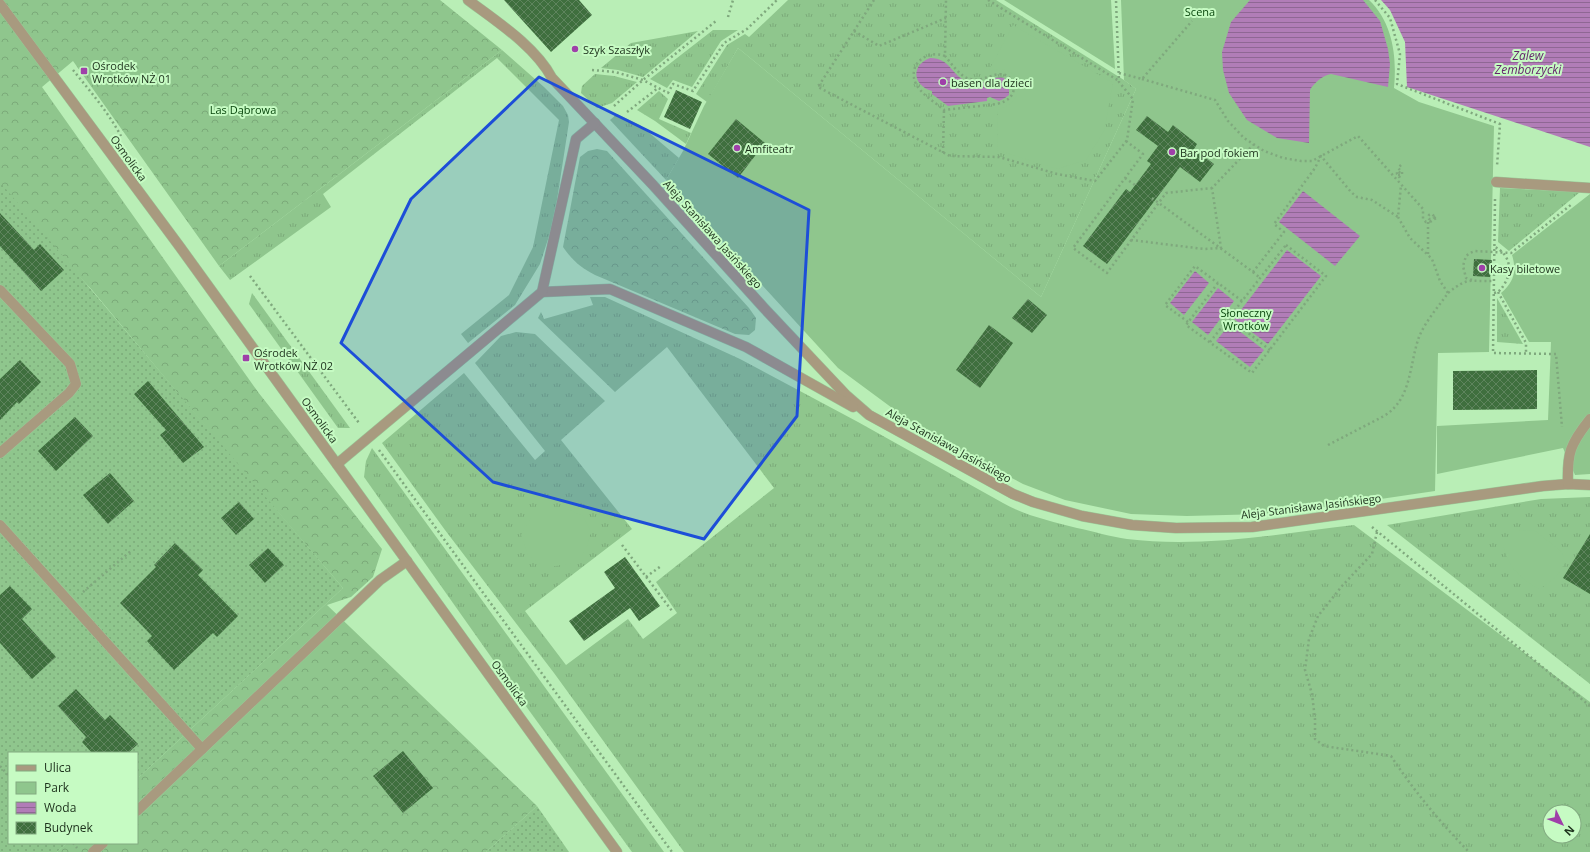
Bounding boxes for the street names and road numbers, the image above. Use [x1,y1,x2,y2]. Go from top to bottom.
street label: Osmolicka [107,132,151,184]
street label: Aleja Stanisława Jasińskiego [660,176,766,292]
street label: Osmolicka [298,394,342,446]
street label: Aleja Stanisława Jasińskiego [884,404,1015,486]
street label: Aleja Stanisława Jasińskiego [1240,490,1382,522]
street label: Osmolicka [488,657,532,709]

